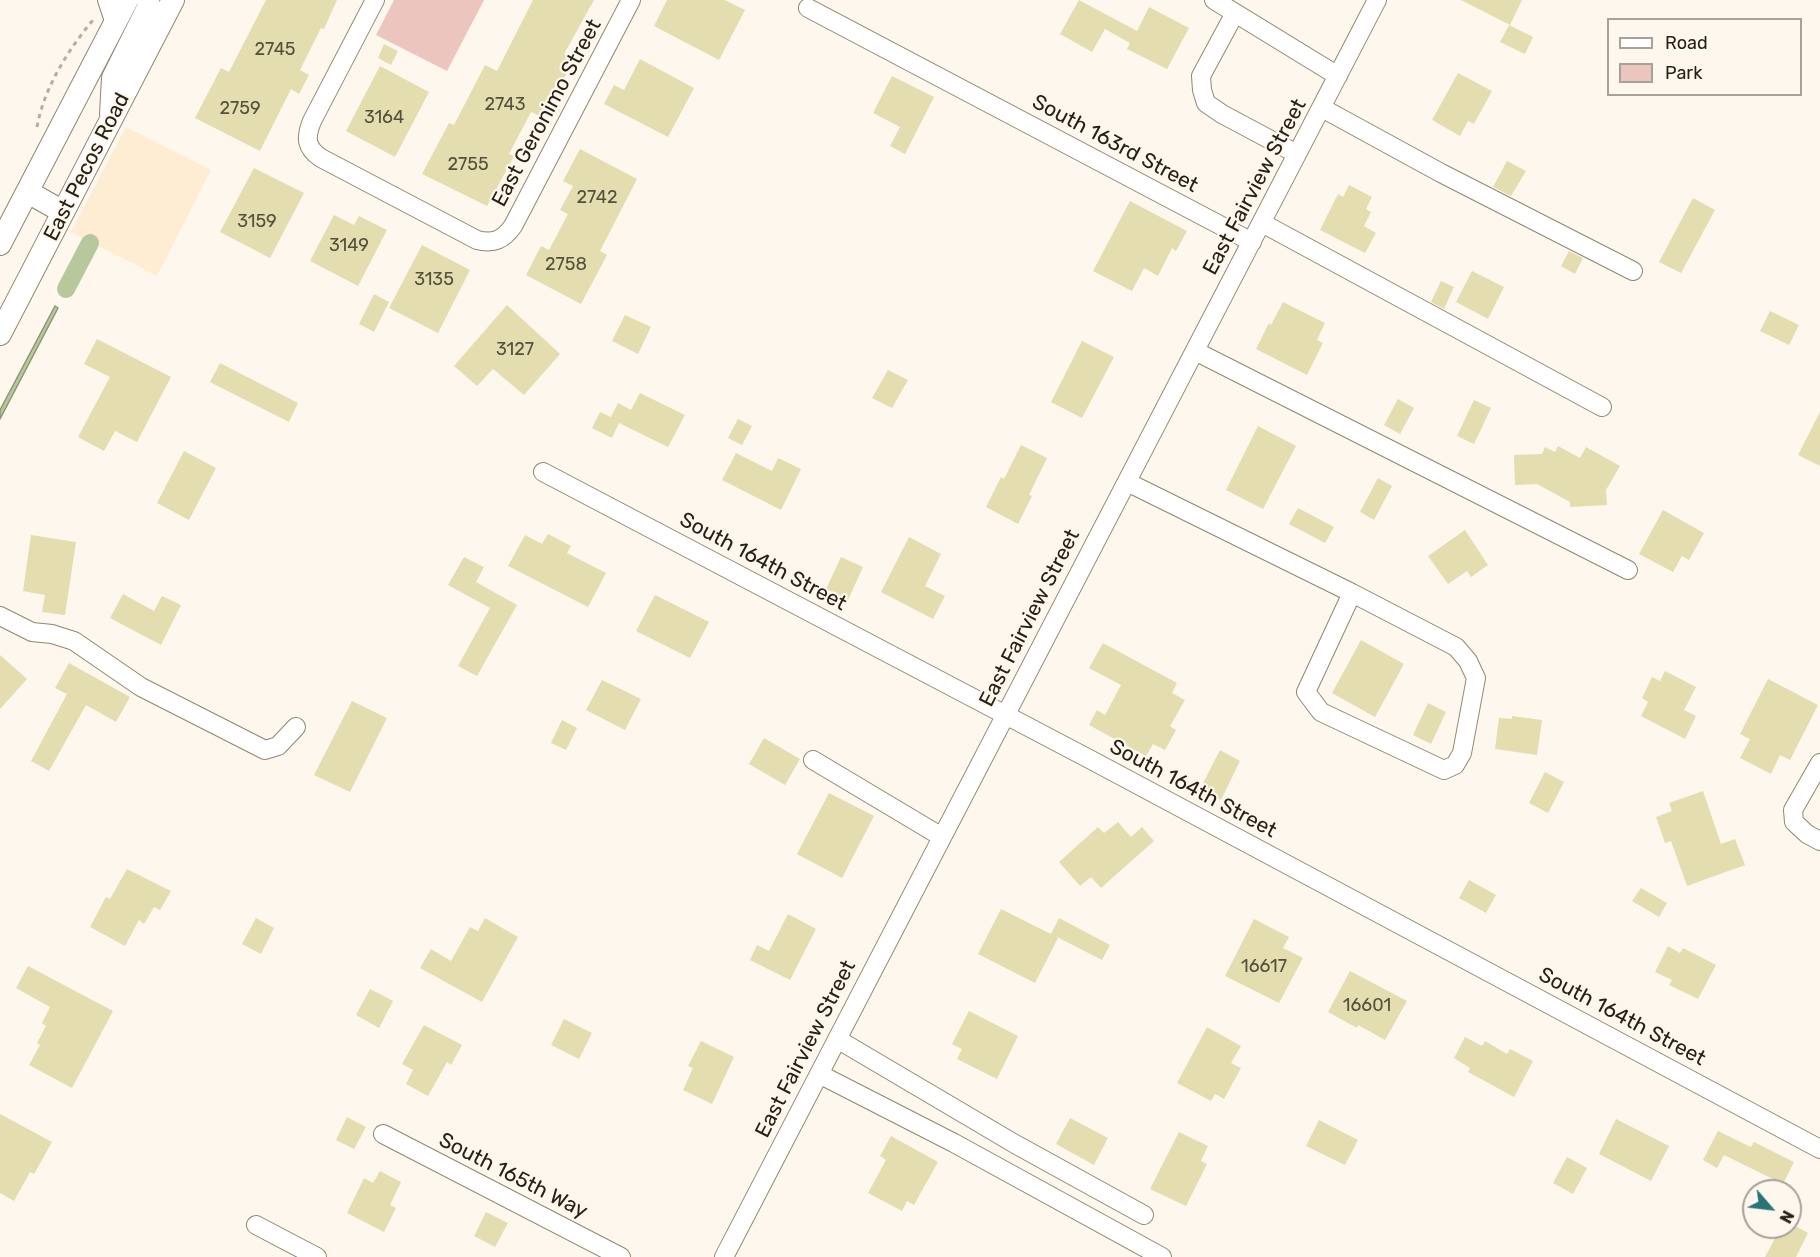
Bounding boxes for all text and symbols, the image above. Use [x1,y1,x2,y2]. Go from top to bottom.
street label: East Geronimo Street [487,15,607,211]
legend [1607,18,1802,96]
text: Road [1665,32,1708,54]
house number: 2745 [254,39,296,61]
text: Park [1665,62,1702,84]
street label: East Pecos Road [39,89,135,245]
street label: South 163rd Street [1028,90,1202,198]
house number: 2743 [484,94,526,116]
street label: East Fairview Street [1198,95,1312,279]
house number: 2759 [219,98,261,120]
house number: 3164 [364,107,404,129]
house number: 2755 [447,154,489,176]
house number: 2742 [577,187,617,209]
house number: 3159 [237,211,277,233]
house number: 3149 [329,235,369,257]
house number: 2758 [545,254,587,276]
house number: 3135 [414,269,454,291]
house number: 3127 [496,339,534,361]
street label: South 164th Street [675,507,851,617]
street label: East Fairview Street [974,525,1086,711]
street label: South 164th Street [1105,734,1281,844]
street label: East Fairview Street [750,956,862,1142]
house number: 16617 [1241,956,1287,978]
street label: South 164th Street [1534,962,1710,1072]
house number: 16601 [1343,995,1391,1017]
street label: South 165th Way [434,1128,592,1224]
north arrow [1742,1179,1802,1239]
text: N [1775,1207,1798,1226]

